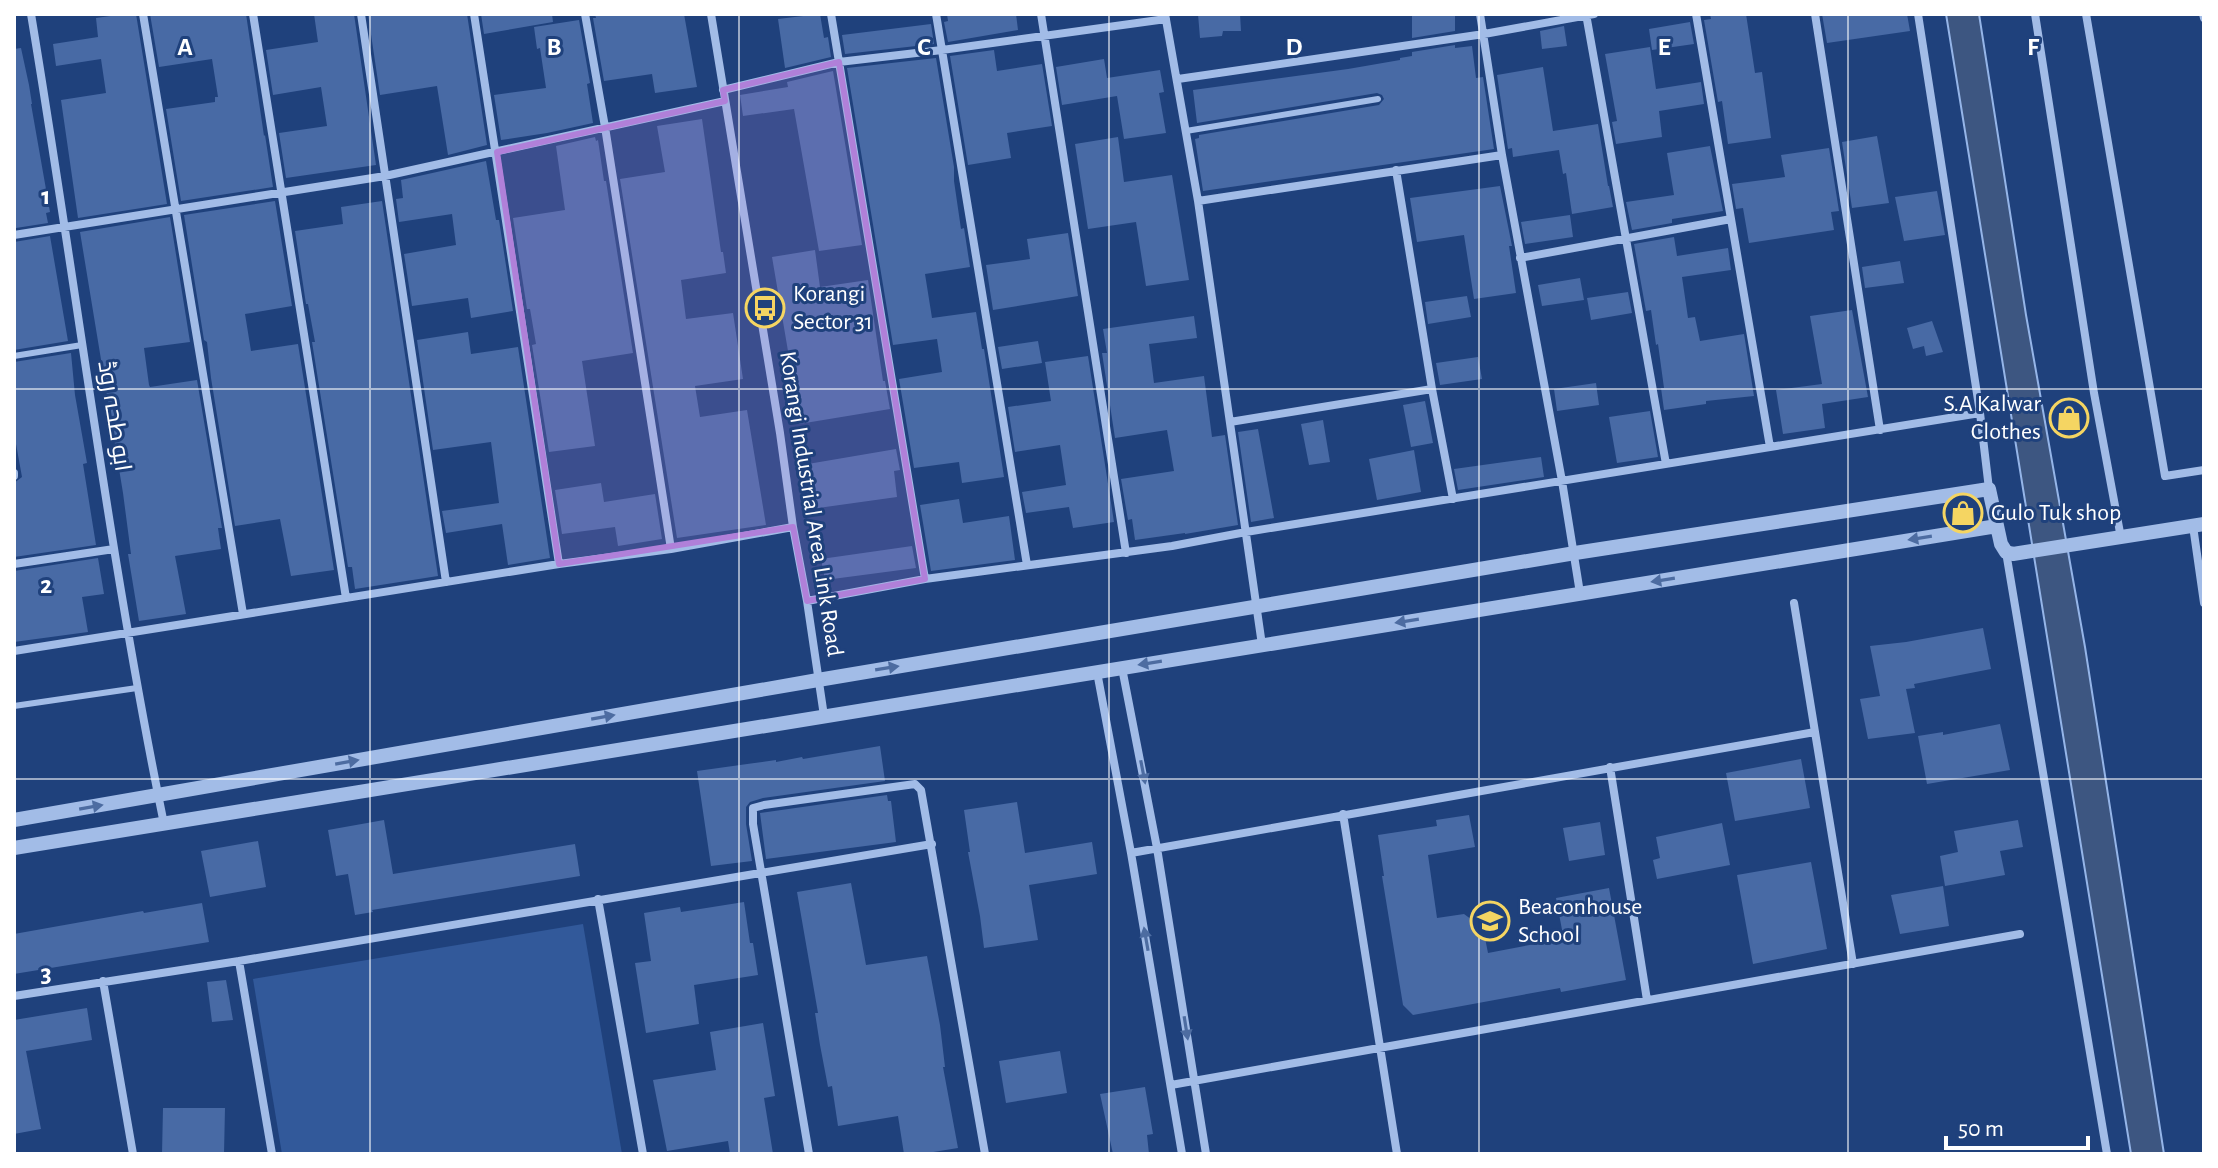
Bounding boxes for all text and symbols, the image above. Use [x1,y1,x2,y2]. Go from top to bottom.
text: A [177,34,193,60]
text: B [546,34,562,60]
text: C [917,34,931,60]
text: D [1285,34,1303,60]
text: E [1657,34,1671,60]
text: F [2027,34,2040,60]
text: 1 [41,183,51,209]
place label: Korangi Sector 31 [793,282,873,334]
bus stop icon: Korangi Sector 31 [744,287,786,329]
street label: Korangi Industrial Area Link Road [775,350,847,658]
street label: ابو طحہ روڈ [93,359,135,473]
place label: S.A Kalwar Clothes [1944,392,2041,444]
shop icon: S.A Kalwar Clothes [2048,397,2090,439]
shop icon: Gulo Tuk shop [1942,492,1984,534]
place label: Gulo Tuk shop [1991,501,2121,525]
one-way arrow [1907,532,1932,545]
text: 2 [40,572,52,598]
one-way arrow [1651,574,1676,587]
one-way arrow [1394,616,1419,628]
one-way arrow [1137,658,1162,670]
one-way arrow [875,662,900,674]
one-way arrow [591,711,616,723]
one-way arrow [335,756,360,768]
one-way arrow [1137,760,1149,785]
one-way arrow [79,800,104,813]
place label: Beaconhouse School [1518,895,1642,947]
school or university icon: Beaconhouse School [1469,900,1511,942]
one-way arrow [1139,926,1151,951]
text: 3 [40,961,52,987]
one-way arrow [1181,1016,1193,1041]
scale bar [1946,1100,2088,1150]
text: 50 m [1958,1117,2004,1141]

